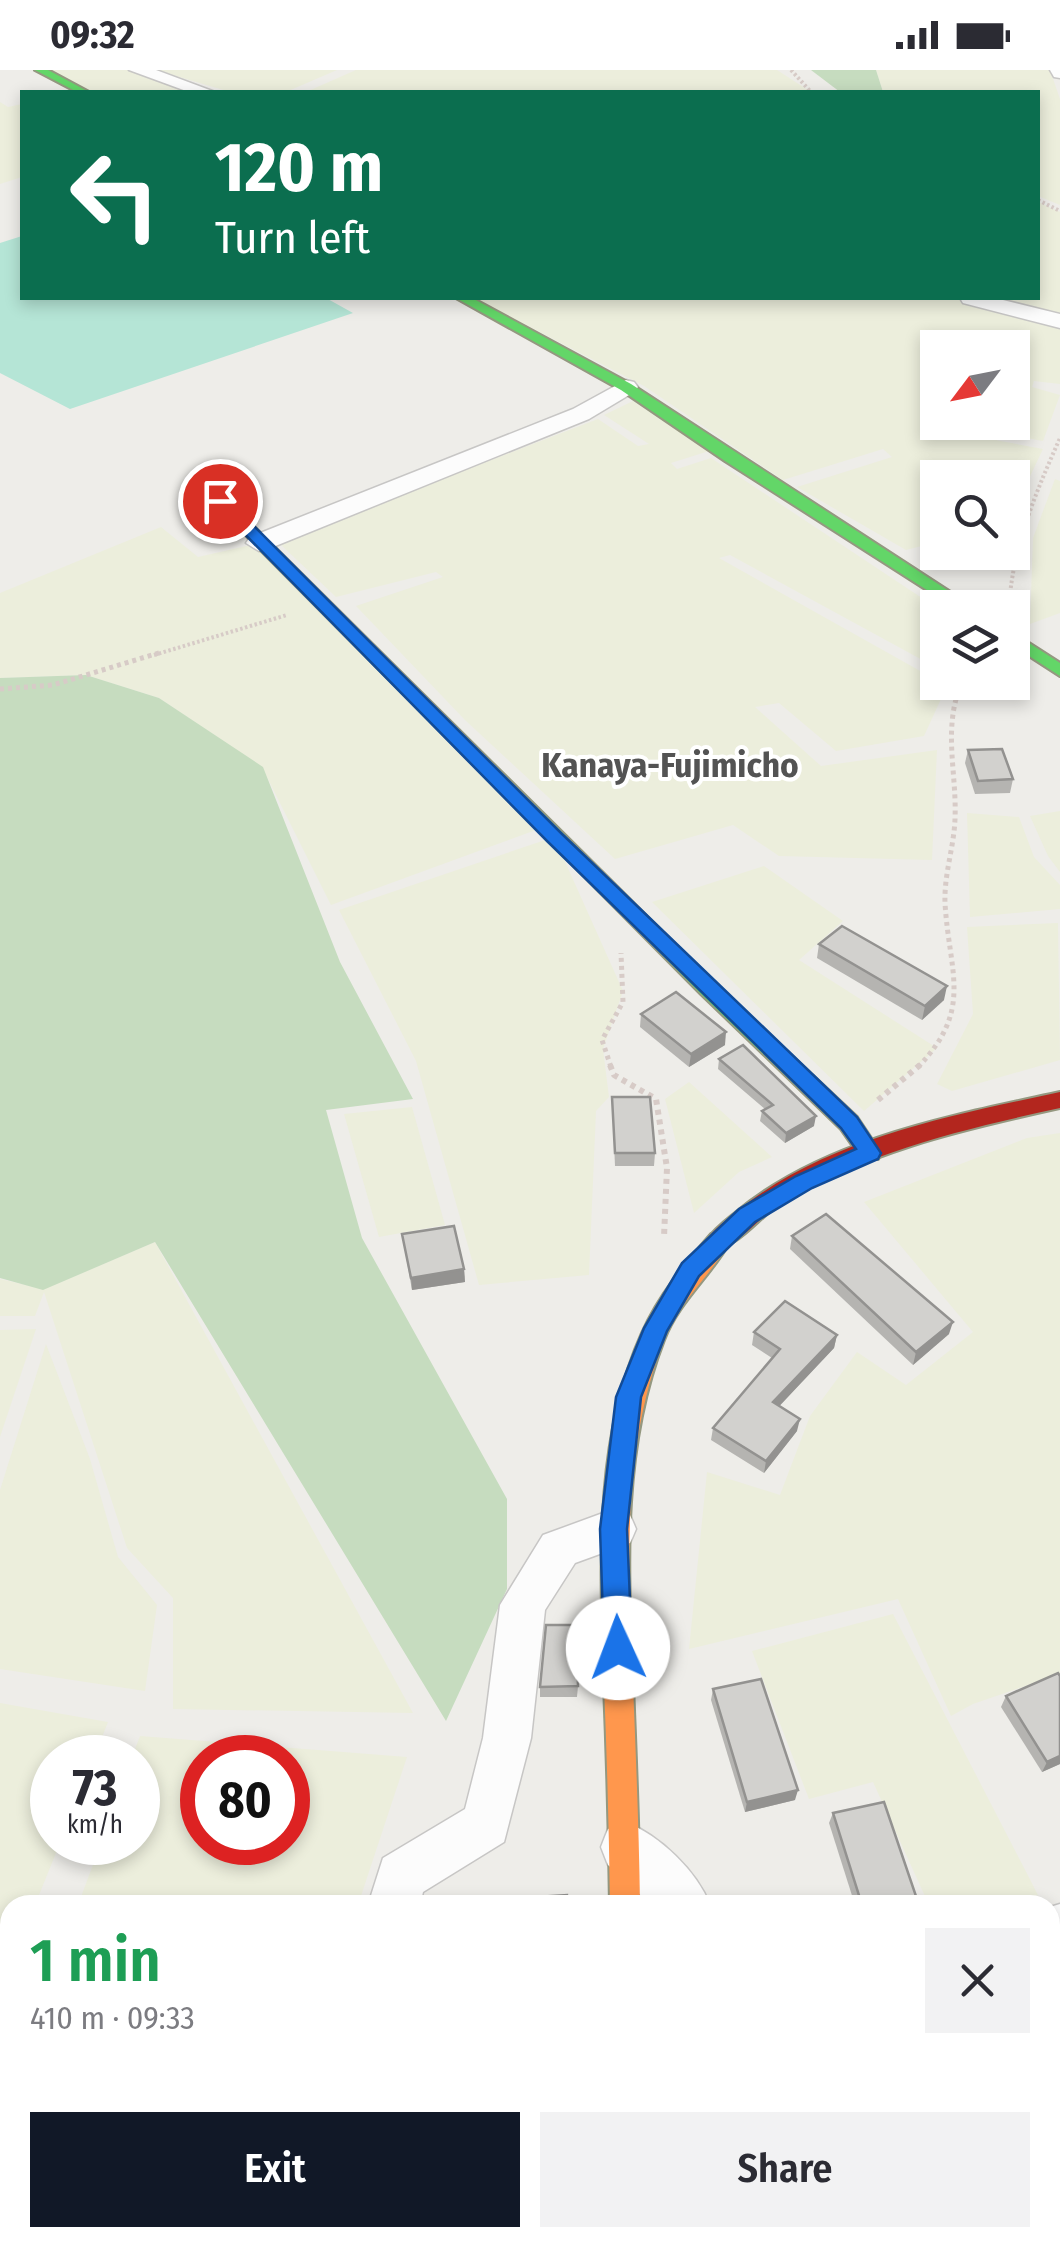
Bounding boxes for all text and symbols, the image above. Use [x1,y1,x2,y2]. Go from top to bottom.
text: 09:32 [50,12,135,58]
text: 120 m [215,126,383,210]
icon: left [50,130,180,260]
text: Turn left [215,211,370,265]
north arrow [920,330,1030,440]
map controls [920,330,1030,700]
pin [178,459,263,544]
button: search [920,460,1030,570]
icon: arrive [193,474,248,529]
button: layers [920,590,1030,700]
district label: Kanaya-Fujimicho [541,744,799,786]
position arrow [566,1596,670,1700]
speed limit sign: 80 [180,1735,310,1865]
text: 73 [73,1758,117,1818]
text: km/h [67,1810,123,1840]
text: 1 min [30,1925,161,1997]
button: close [925,1928,1030,2033]
text: 410 m · 09:33 [30,1999,195,2037]
button: Exit [30,2112,520,2227]
button: Share [540,2112,1030,2227]

